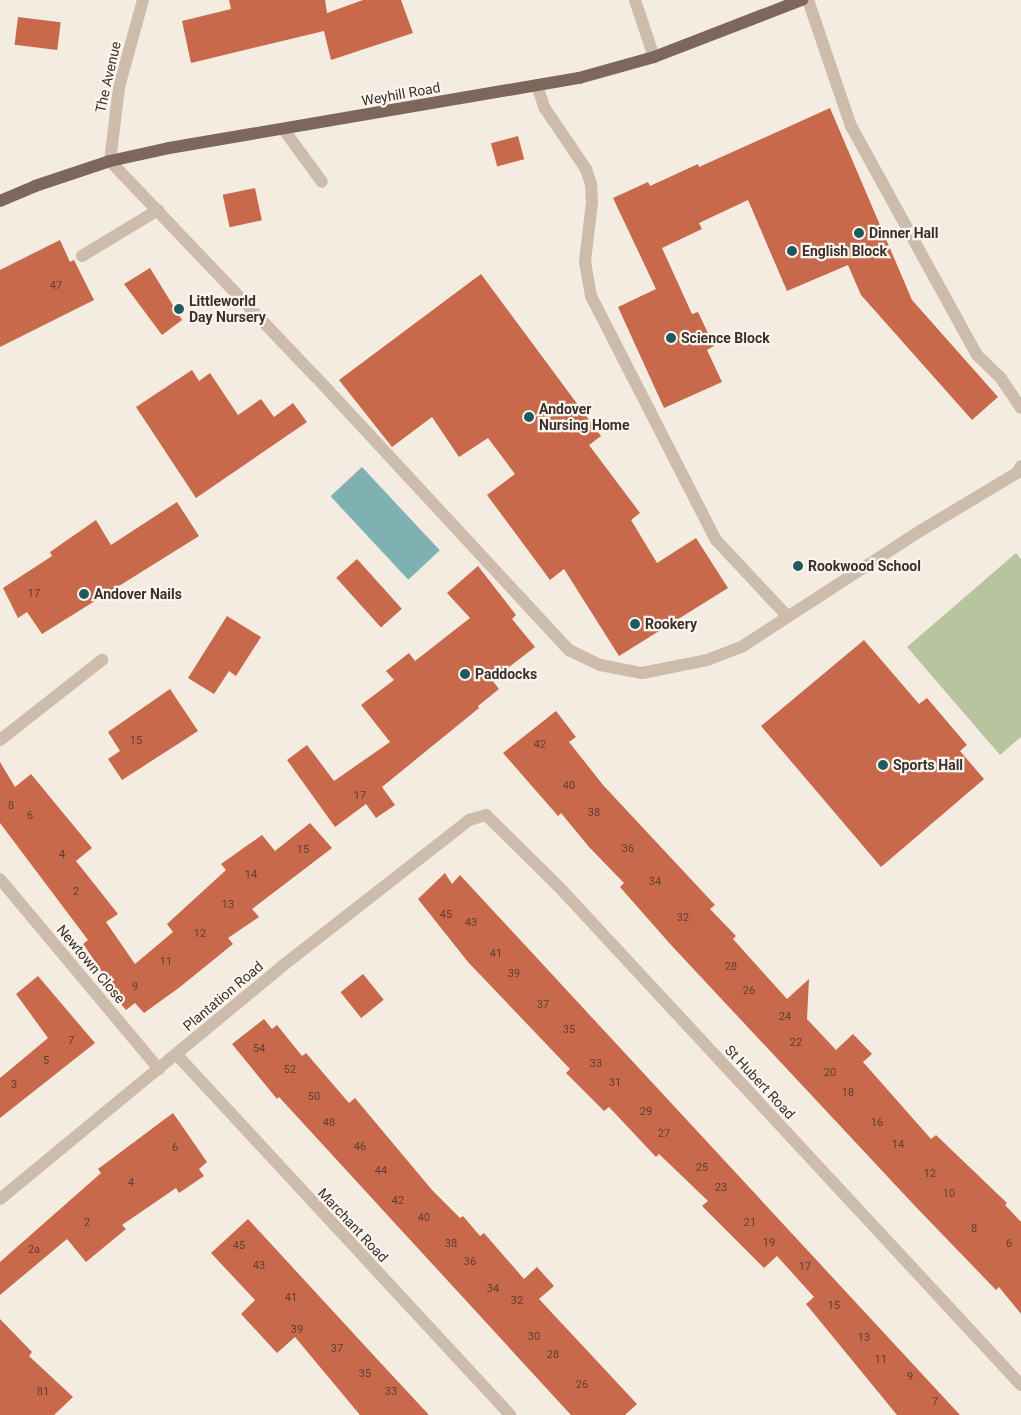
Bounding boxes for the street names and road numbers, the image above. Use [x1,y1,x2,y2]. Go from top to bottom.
street label: The Avenue [92,40,124,114]
street label: Weyhill Road [360,79,442,109]
street label: Newtown Close [53,921,129,1007]
street label: Plantation Road [180,958,266,1034]
street label: St Hubert Road [722,1042,798,1122]
street label: Marchant Road [314,1185,392,1265]

